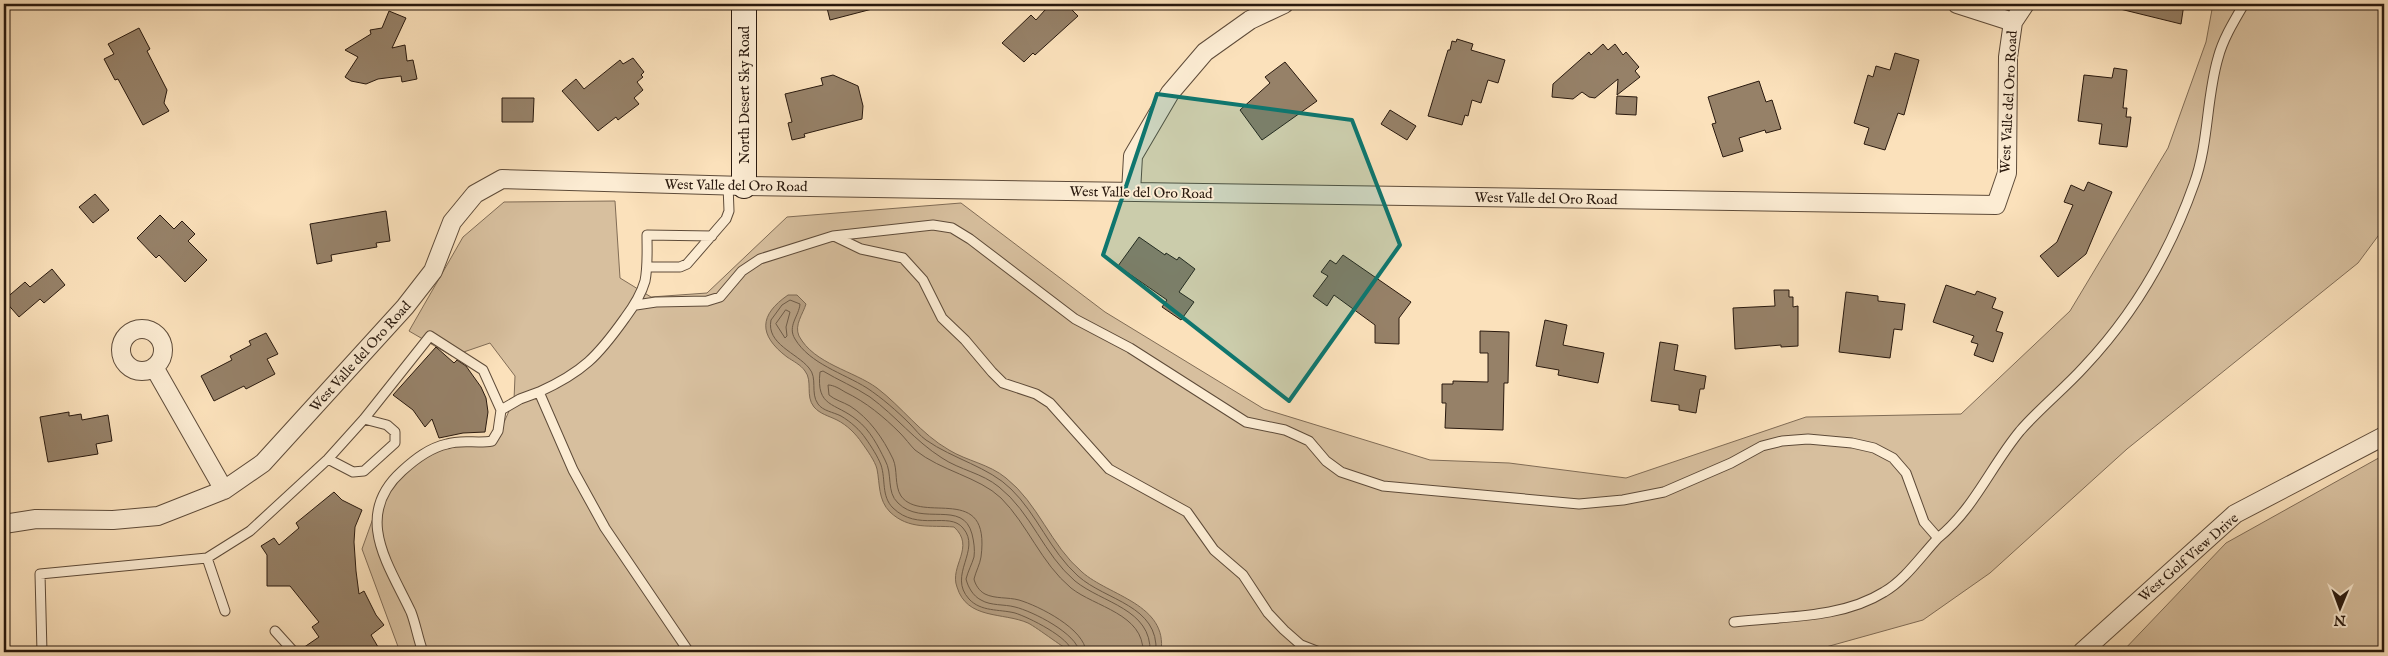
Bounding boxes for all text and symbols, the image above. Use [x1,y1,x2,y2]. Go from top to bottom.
street label: North Desert Sky Road [736,25,754,164]
street label: West Valle del Oro Road [1996,30,2022,174]
street label: West Valle del Oro Road [664,176,808,196]
street label: West Valle del Oro Road [1069,183,1213,203]
street label: West Valle del Oro Road [1474,189,1618,209]
street label: West Valle del Oro Road [306,297,416,416]
street label: West Golf View Drive [2135,509,2243,606]
north arrow [2316,584,2366,634]
text: N [2334,611,2347,629]

